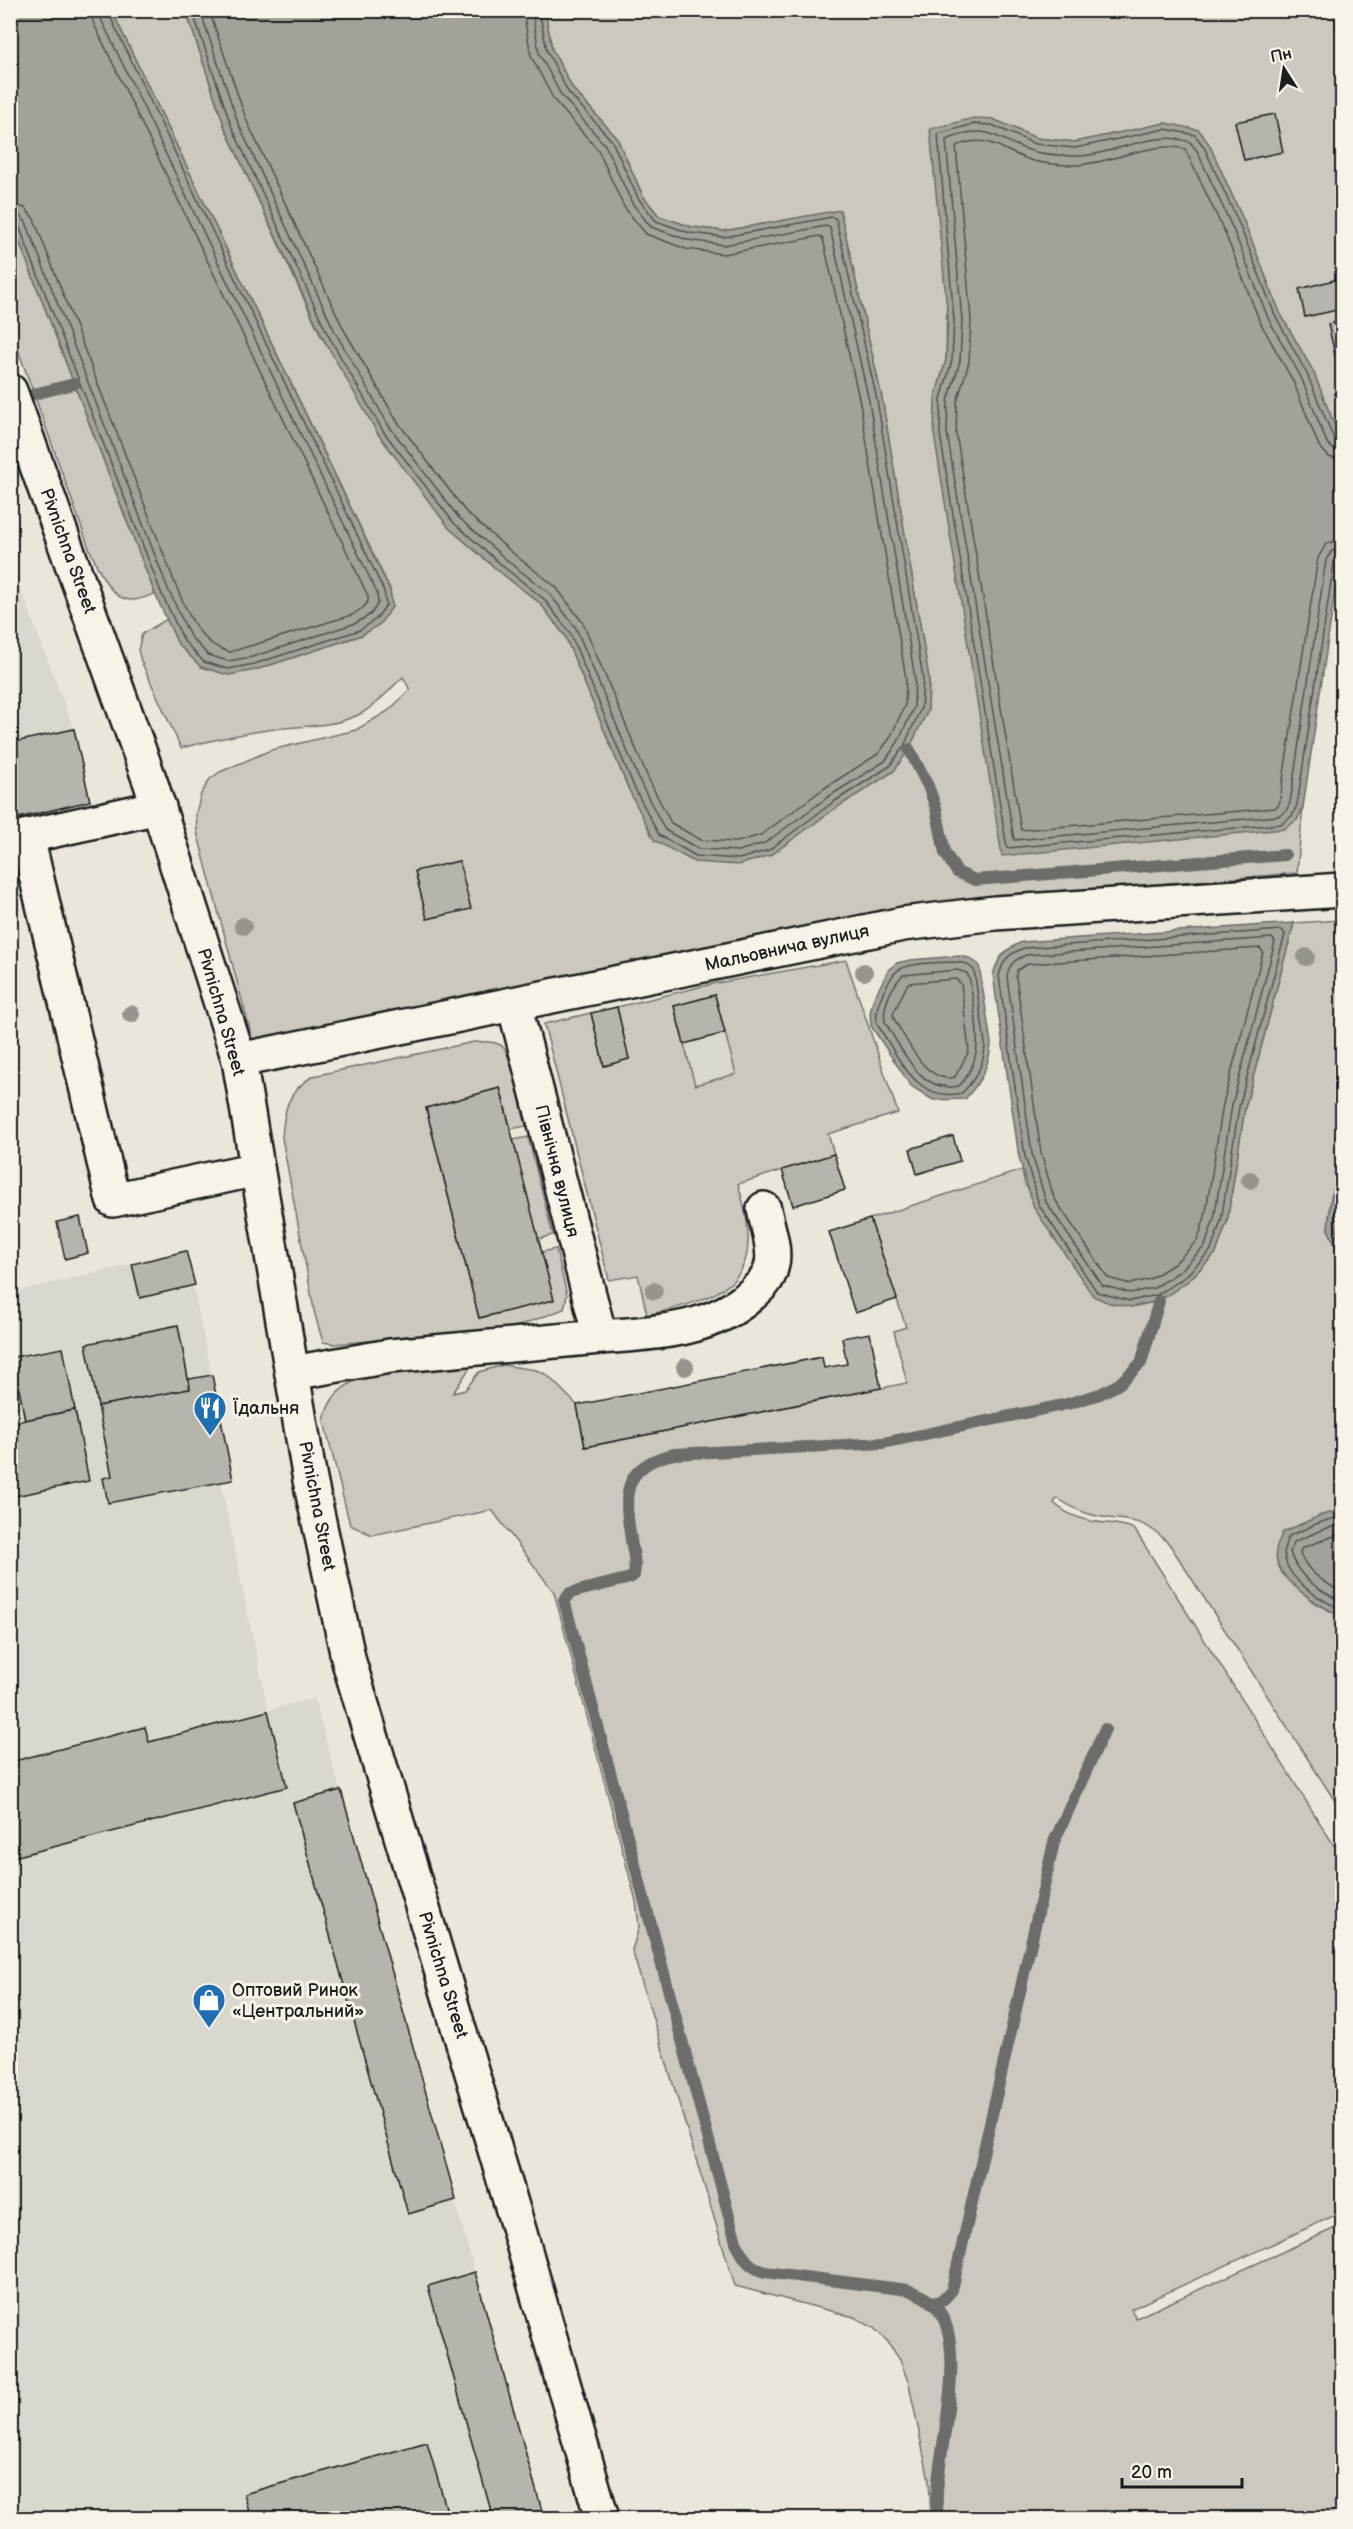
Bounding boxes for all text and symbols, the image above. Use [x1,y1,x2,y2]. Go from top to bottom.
north arrow [1254,39,1314,99]
text: Пн [1269,44,1294,67]
street label: Pivnichna Street [36,486,101,617]
street label: Мальовнича вулиця [703,920,871,976]
street label: Pivnichna Street [193,946,249,1079]
street label: Північна вулиця [530,1103,584,1239]
restaurant icon: Їдальня [192,1390,228,1437]
place label: Їдальня [232,1397,299,1419]
street label: Pivnichna Street [294,1439,340,1573]
street label: Pivnichna Street [414,1909,472,2041]
place label: Оптовий Ринок «Центральний» [232,1980,364,2022]
shop icon: Оптовий Ринок «Центральний» [191,1982,227,2029]
scale bar [1122,2451,1242,2489]
text: 20 m [1131,2462,1172,2483]

